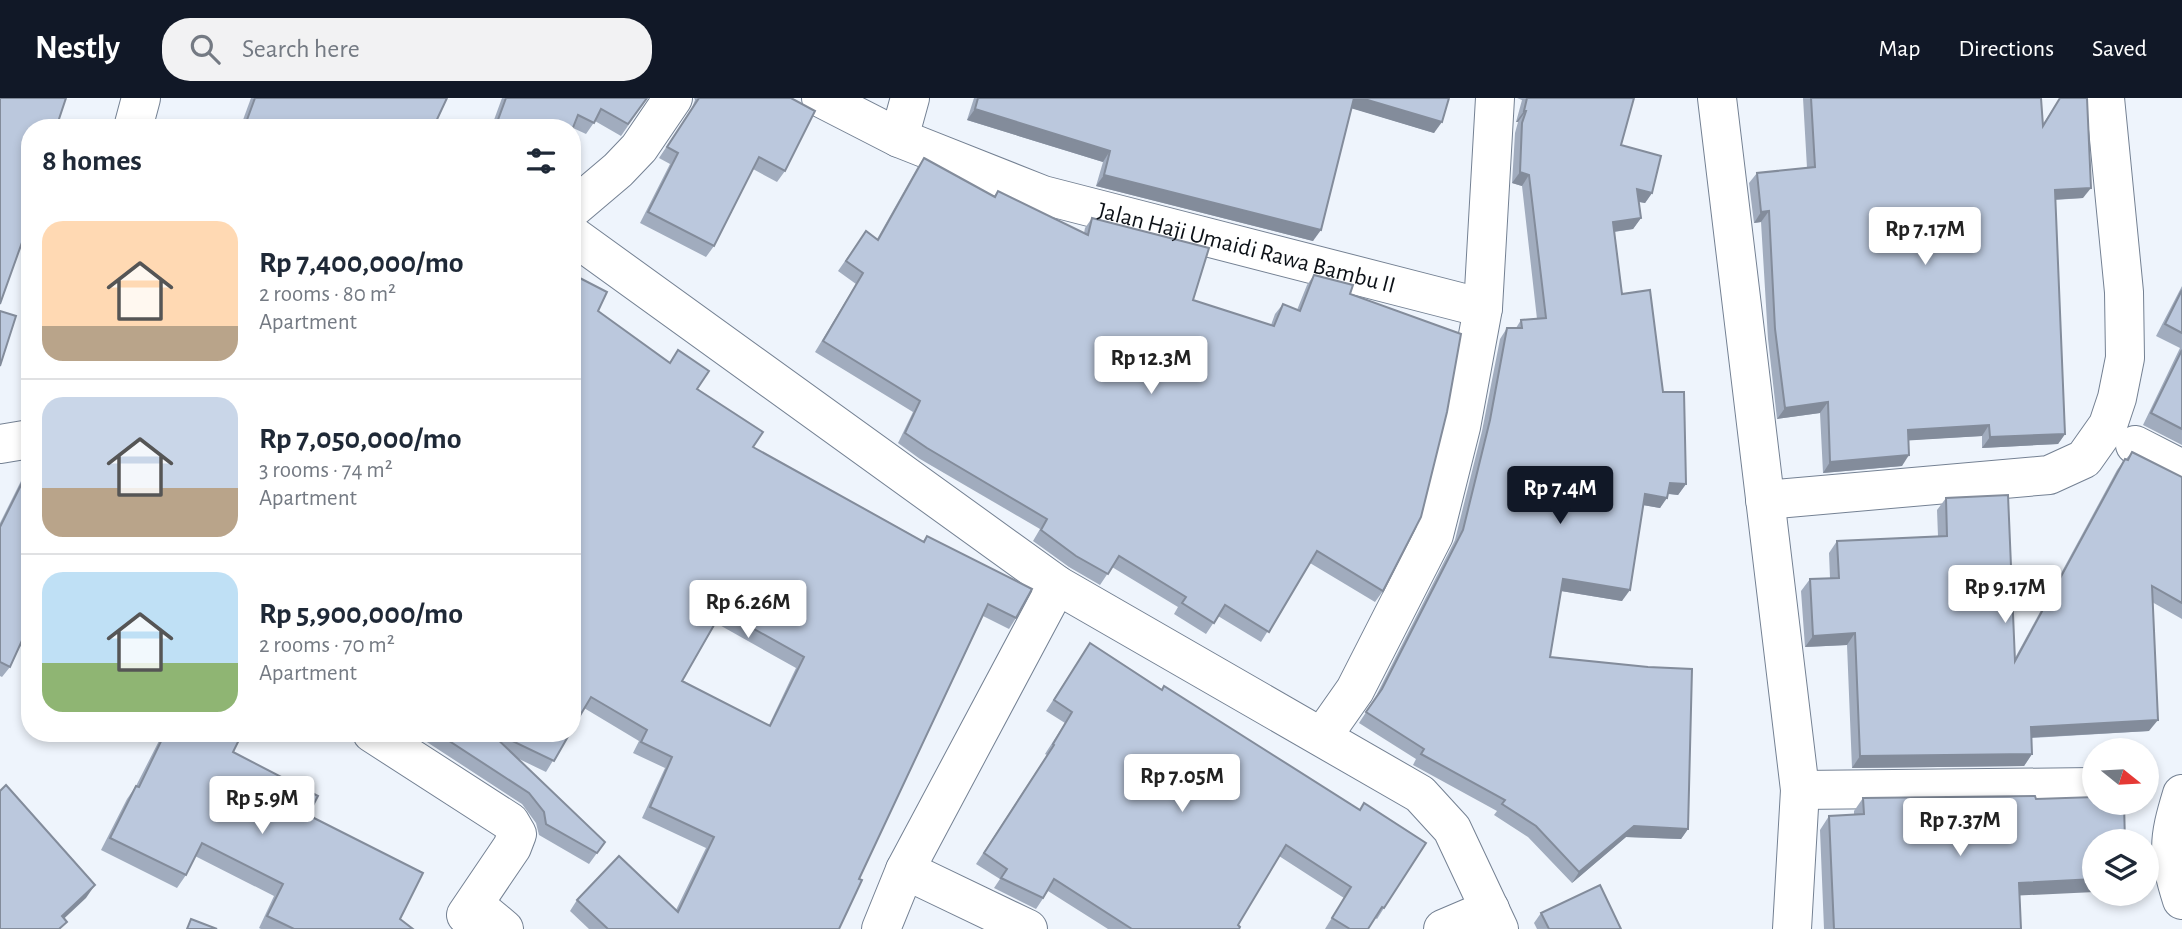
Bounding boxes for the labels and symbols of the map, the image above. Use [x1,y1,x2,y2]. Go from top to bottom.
street label: Jalan Haji Umaidi Rawa Bambu II [1095,199,1398,298]
pin: Rp 7.17M [1853,208,1997,267]
pin: Rp 12.3M [1079,336,1223,396]
pin: Rp 7.4M [1495,466,1625,526]
pin: Rp 9.17M [1933,566,2077,625]
pin: Rp 6.26M [676,580,820,640]
north arrow [2082,738,2160,816]
pin: Rp 7.05M [1110,754,1254,814]
pin: Rp 5.9M [197,776,327,836]
pin: Rp 7.37M [1888,798,2032,858]

